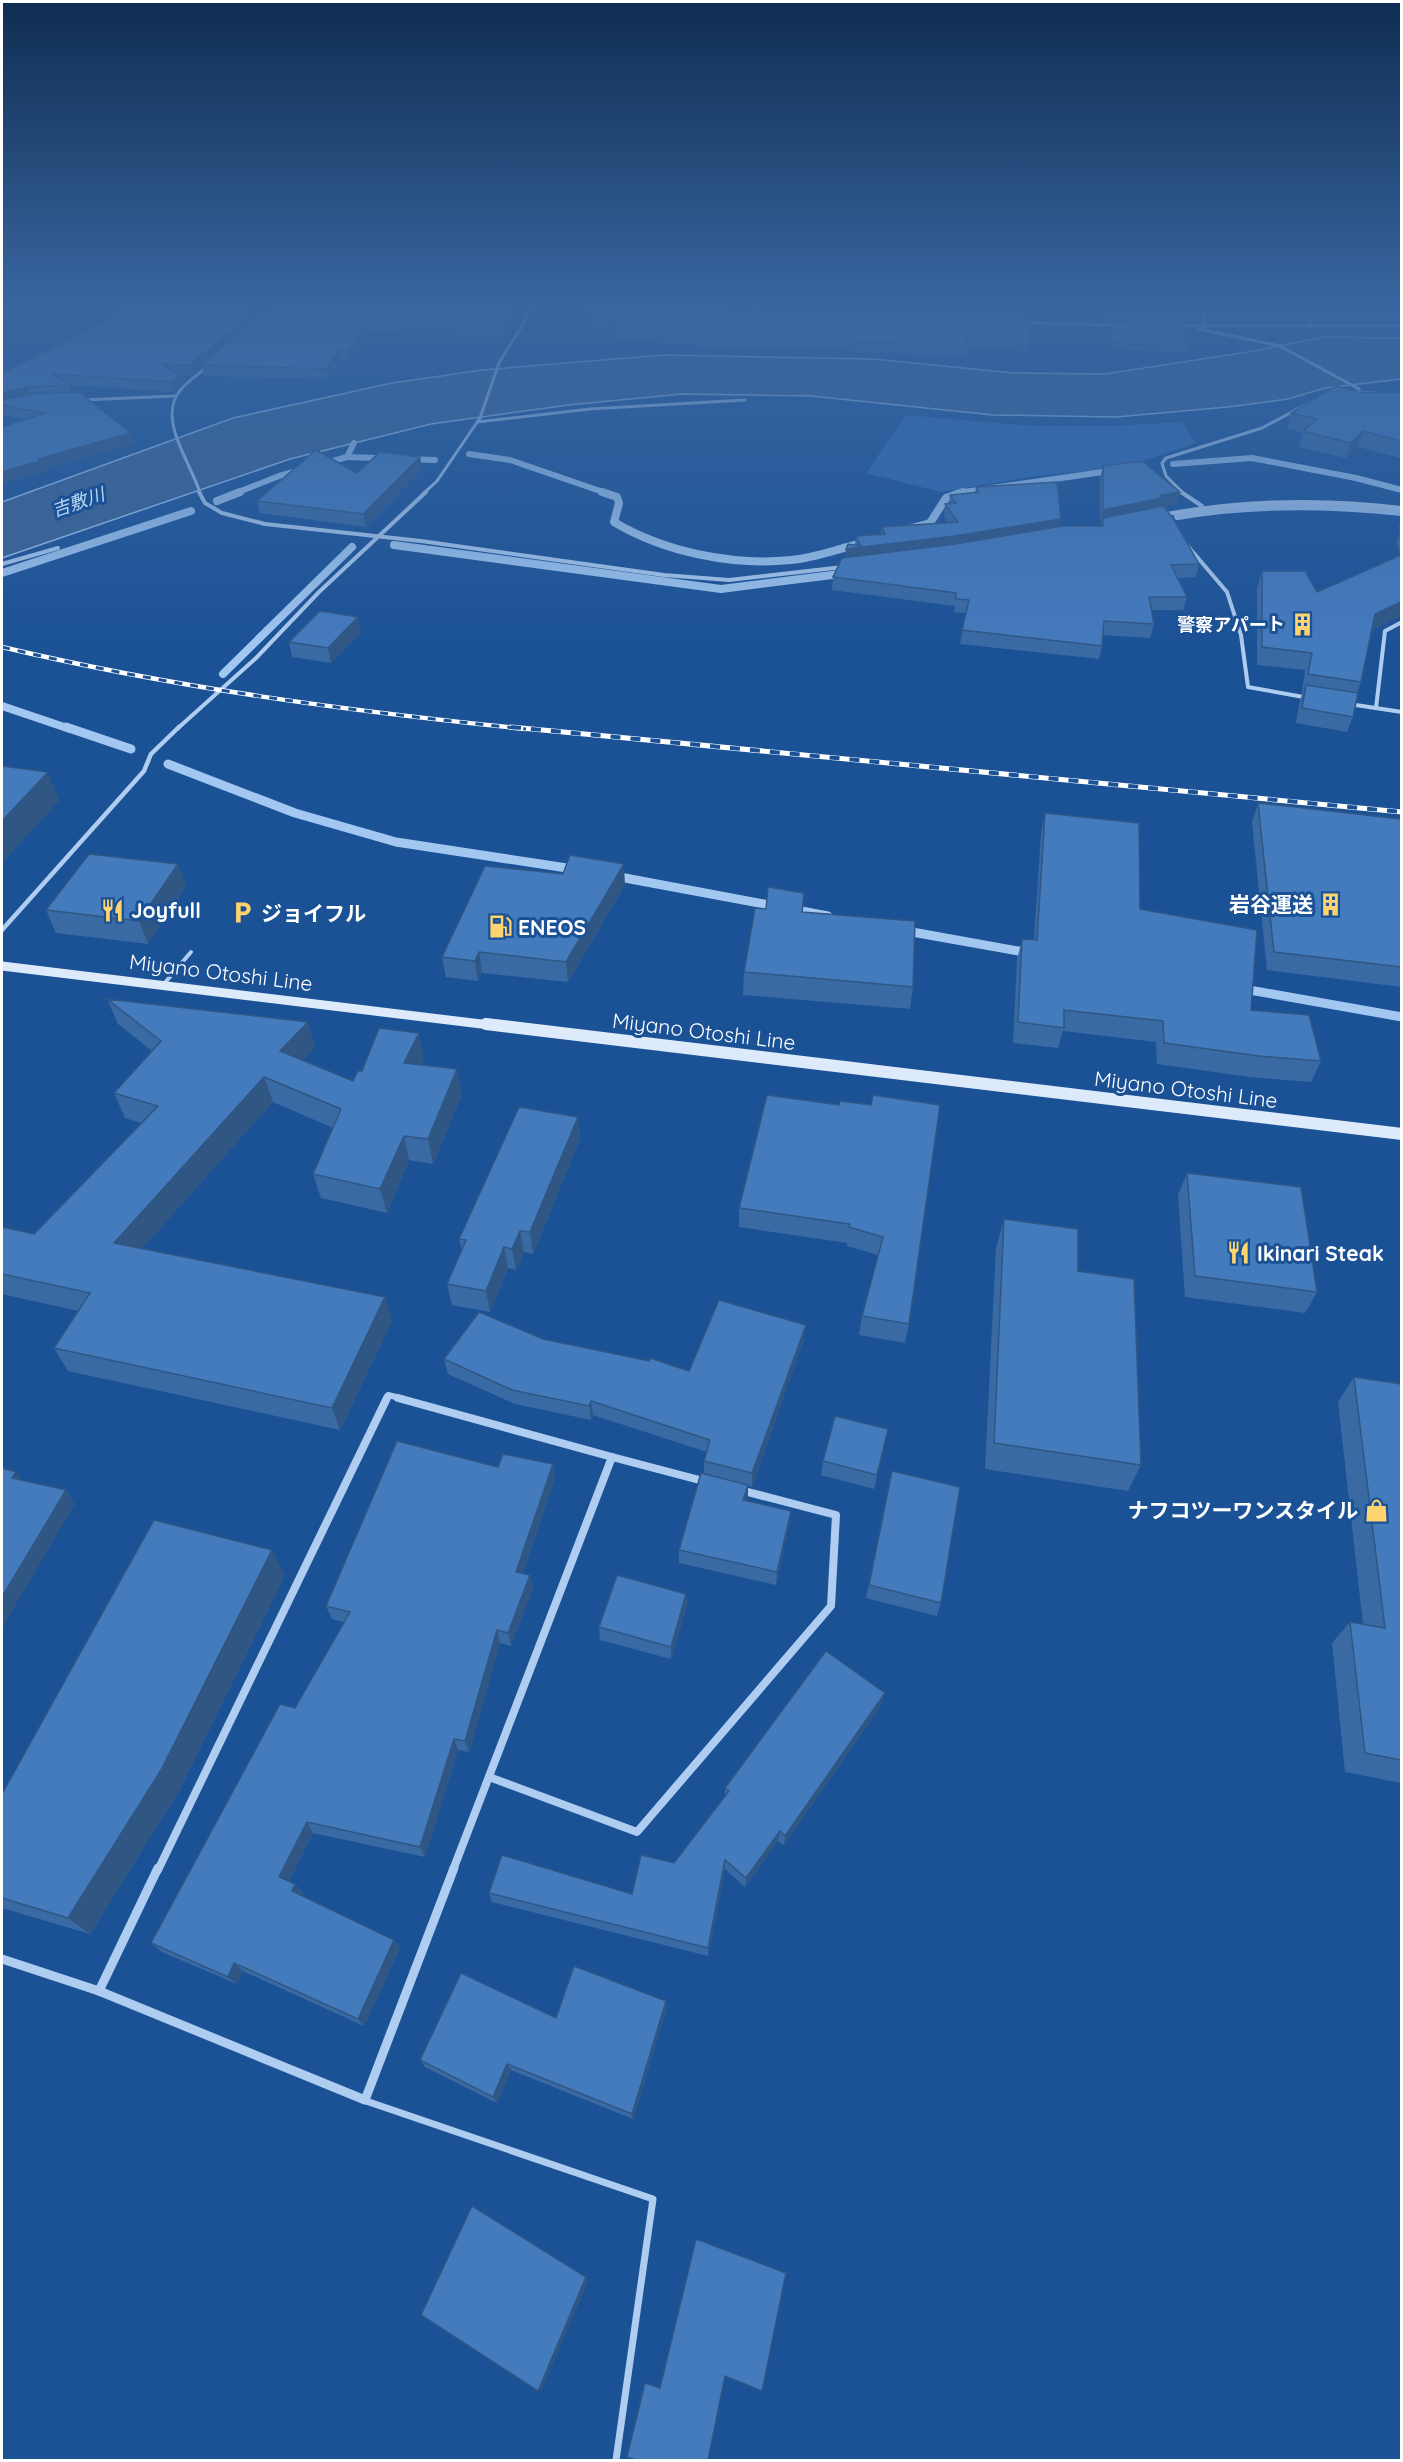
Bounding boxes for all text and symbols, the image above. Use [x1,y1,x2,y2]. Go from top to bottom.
water label: 吉敷川 [49,482,109,522]
building icon: 警察アパート [1290,611,1316,637]
place label: 警察アパート [1177,613,1285,636]
place label: 岩谷運送 [1229,891,1313,917]
building icon: 岩谷運送 [1318,891,1344,917]
restaurant icon: Joyfull [100,897,126,923]
place label: Joyfull [131,897,201,923]
parking icon: ジョイフル [230,900,256,926]
place label: ジョイフル [261,900,366,926]
fuel station icon: ENEOS [487,914,513,940]
place label: ENEOS [518,914,586,940]
street label: Miyano Otoshi Line [128,948,314,996]
street label: Miyano Otoshi Line [611,1007,797,1055]
street label: Miyano Otoshi Line [1093,1065,1279,1113]
restaurant icon: Ikinari Steak [1226,1240,1252,1266]
place label: Ikinari Steak [1257,1240,1384,1266]
place label: ナフコツーワンスタイル [1127,1497,1358,1523]
shop icon: ナフコツーワンスタイル [1363,1497,1389,1523]

